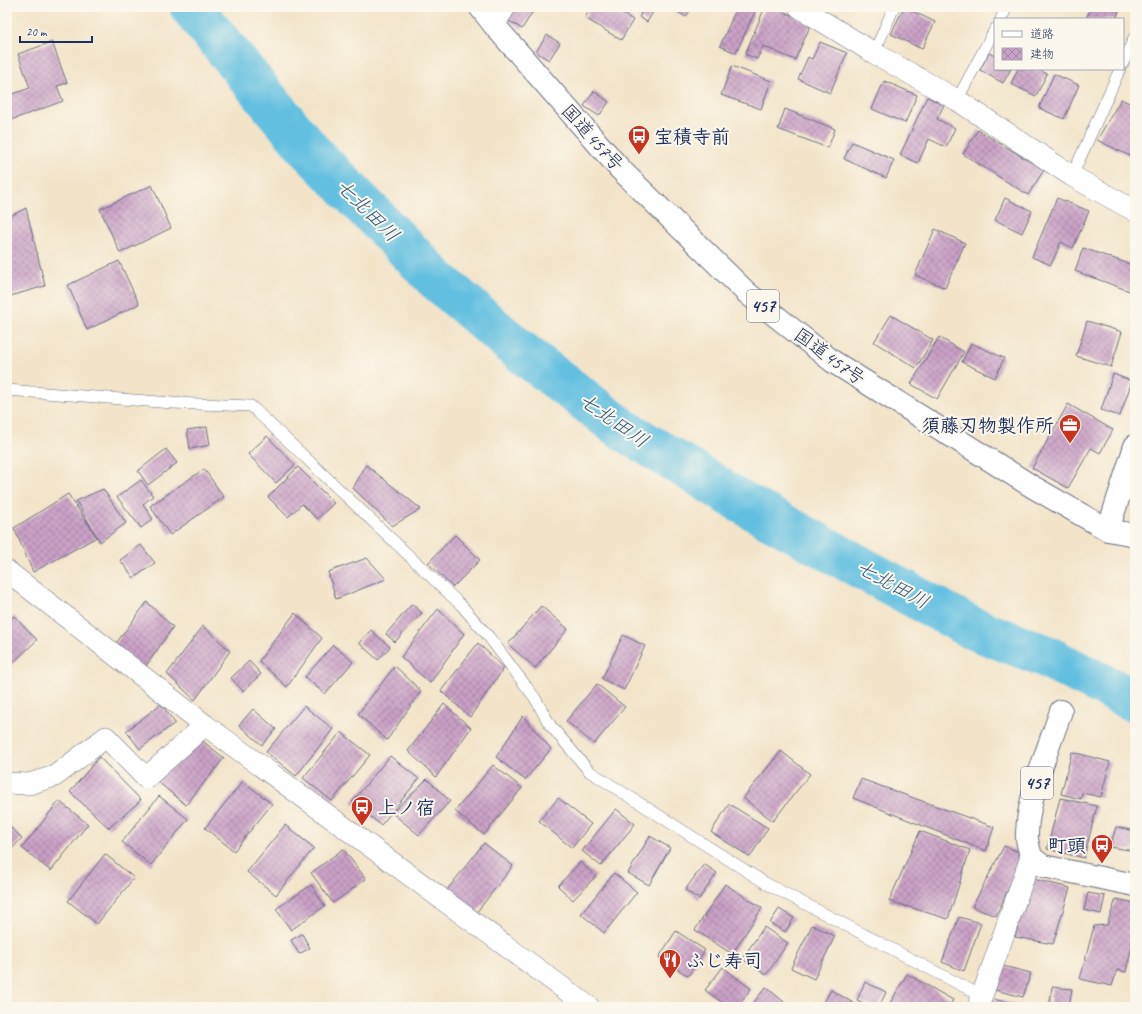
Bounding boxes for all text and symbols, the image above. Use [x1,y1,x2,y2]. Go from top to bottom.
scale bar [20,18,92,44]
legend [994,18,1124,70]
text: 20 m [26,24,48,40]
text: 道路 [1030,26,1054,42]
text: 建物 [1030,46,1054,62]
street label: 国道457号 [556,99,629,176]
bus stop icon: 宝積寺前 [626,123,652,156]
place label: 宝積寺前 [654,125,730,149]
water label: 七北田川 [331,173,405,247]
road number: 457 [747,290,779,322]
street label: 国道457号 [789,323,870,391]
water label: 七北田川 [574,387,654,454]
office icon: 須藤刃物製作所 [1057,412,1083,445]
place label: 須藤刃物製作所 [921,414,1054,438]
water label: 七北田川 [852,554,934,615]
road number: 457 [1021,767,1053,799]
bus stop icon: 上ノ宿 [349,794,375,827]
place label: 上ノ宿 [378,796,435,820]
bus stop icon: 町頭 [1089,832,1115,865]
place label: 町頭 [1048,834,1086,858]
restaurant icon: ふじ寿司 [657,947,683,980]
place label: ふじ寿司 [686,949,762,973]

